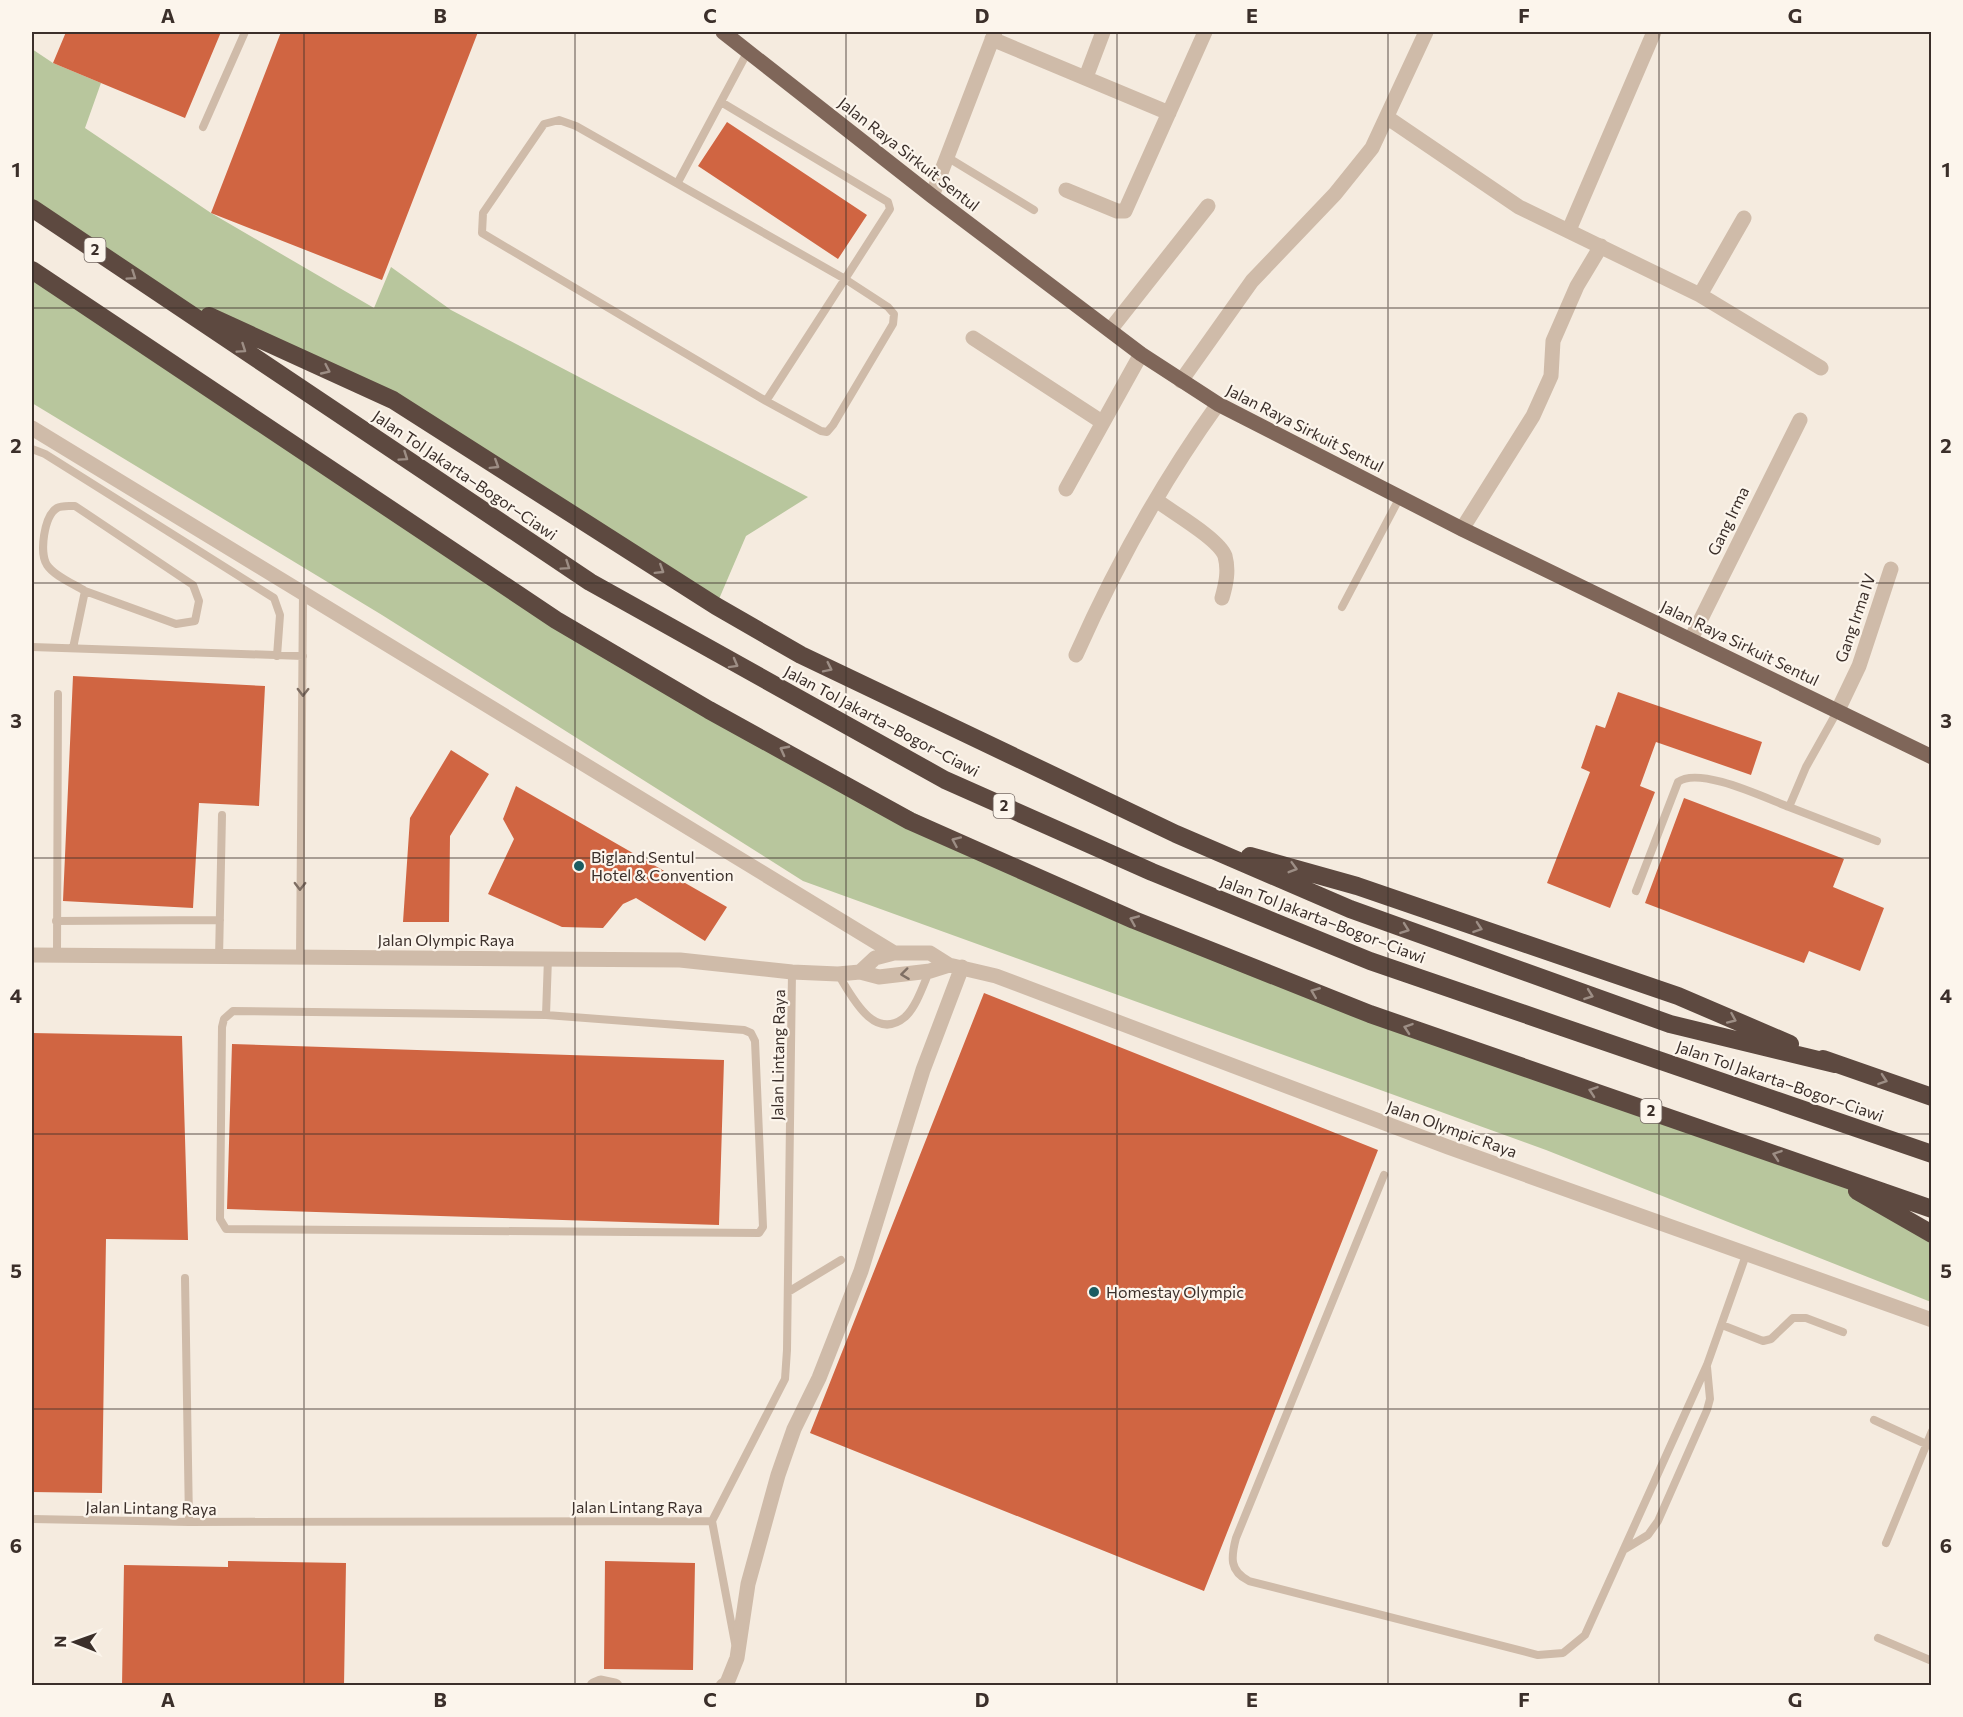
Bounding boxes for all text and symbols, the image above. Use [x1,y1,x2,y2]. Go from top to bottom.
text: A [161,3,175,27]
text: B [433,3,447,27]
text: C [703,3,717,27]
text: D [975,3,989,27]
text: E [1246,3,1258,27]
text: F [1518,3,1530,27]
text: G [1788,3,1802,27]
street label: Jalan Raya Sirkuit Sentul [835,93,984,215]
text: 1 [11,157,21,181]
text: 1 [1941,157,1951,181]
road number: 2 [84,238,106,262]
one-way arrow [126,268,137,279]
one-way arrow [235,342,246,353]
one-way arrow [319,362,330,374]
street label: Jalan Raya Sirkuit Sentul [1223,380,1387,475]
street label: Jalan Tol Jakarta–Bogor–Ciawi [370,406,561,543]
text: 2 [10,433,22,457]
text: 2 [1940,433,1952,457]
one-way arrow [397,450,408,461]
one-way arrow [489,458,499,470]
street label: Gang Irma [1703,483,1752,558]
one-way arrow [559,559,570,570]
one-way arrow [653,563,664,574]
street label: Gang Irma IV [1830,571,1879,665]
street label: Jalan Raya Sirkuit Sentul [1658,596,1823,689]
one-way arrow [728,656,738,668]
street label: Jalan Tol Jakarta–Bogor–Ciawi [781,661,983,780]
one-way arrow [822,661,832,672]
one-way arrow [297,687,309,696]
text: 3 [10,708,22,732]
text: 3 [1940,708,1952,732]
one-way arrow [779,745,790,757]
road number: 2 [994,794,1014,818]
one-way arrow [951,836,962,848]
place label: Bigland Sentul Hotel & Convention [591,847,734,884]
marker: Bigland Sentul Hotel & Convention [572,859,586,873]
one-way arrow [1287,861,1298,873]
street label: Jalan Tol Jakarta–Bogor–Ciawi [1218,871,1428,966]
one-way arrow [294,882,307,891]
one-way arrow [1130,915,1141,927]
one-way arrow [1472,920,1483,933]
one-way arrow [1399,922,1410,934]
street label: Jalan Olympic Raya [378,930,514,949]
one-way arrow [900,967,909,980]
text: 4 [10,983,22,1007]
text: 4 [1940,983,1952,1007]
one-way arrow [1310,987,1321,1000]
one-way arrow [1583,987,1594,1000]
street label: Jalan Lintang Raya [767,989,788,1121]
one-way arrow [1725,1012,1736,1024]
one-way arrow [1403,1022,1414,1035]
street label: Jalan Tol Jakarta–Bogor–Ciawi [1674,1036,1886,1125]
one-way arrow [1877,1073,1888,1085]
one-way arrow [1588,1086,1599,1099]
street label: Jalan Olympic Raya [1385,1096,1520,1161]
road number: 2 [1640,1099,1662,1123]
one-way arrow [1772,1149,1783,1162]
text: 5 [10,1258,22,1282]
text: 5 [1940,1258,1952,1282]
place label: Homestay Olympic [1106,1282,1244,1301]
marker: Homestay Olympic [1087,1285,1101,1299]
street label: Jalan Lintang Raya [85,1497,217,1518]
street label: Jalan Lintang Raya [571,1497,703,1516]
text: 6 [10,1533,22,1557]
text: 6 [1940,1533,1952,1557]
north arrow [45,1612,105,1672]
text: N [50,1636,69,1648]
text: A [161,1687,175,1711]
text: B [433,1687,447,1711]
text: C [703,1687,717,1711]
text: D [975,1687,989,1711]
text: E [1246,1687,1258,1711]
text: F [1518,1687,1530,1711]
text: G [1788,1687,1802,1711]

